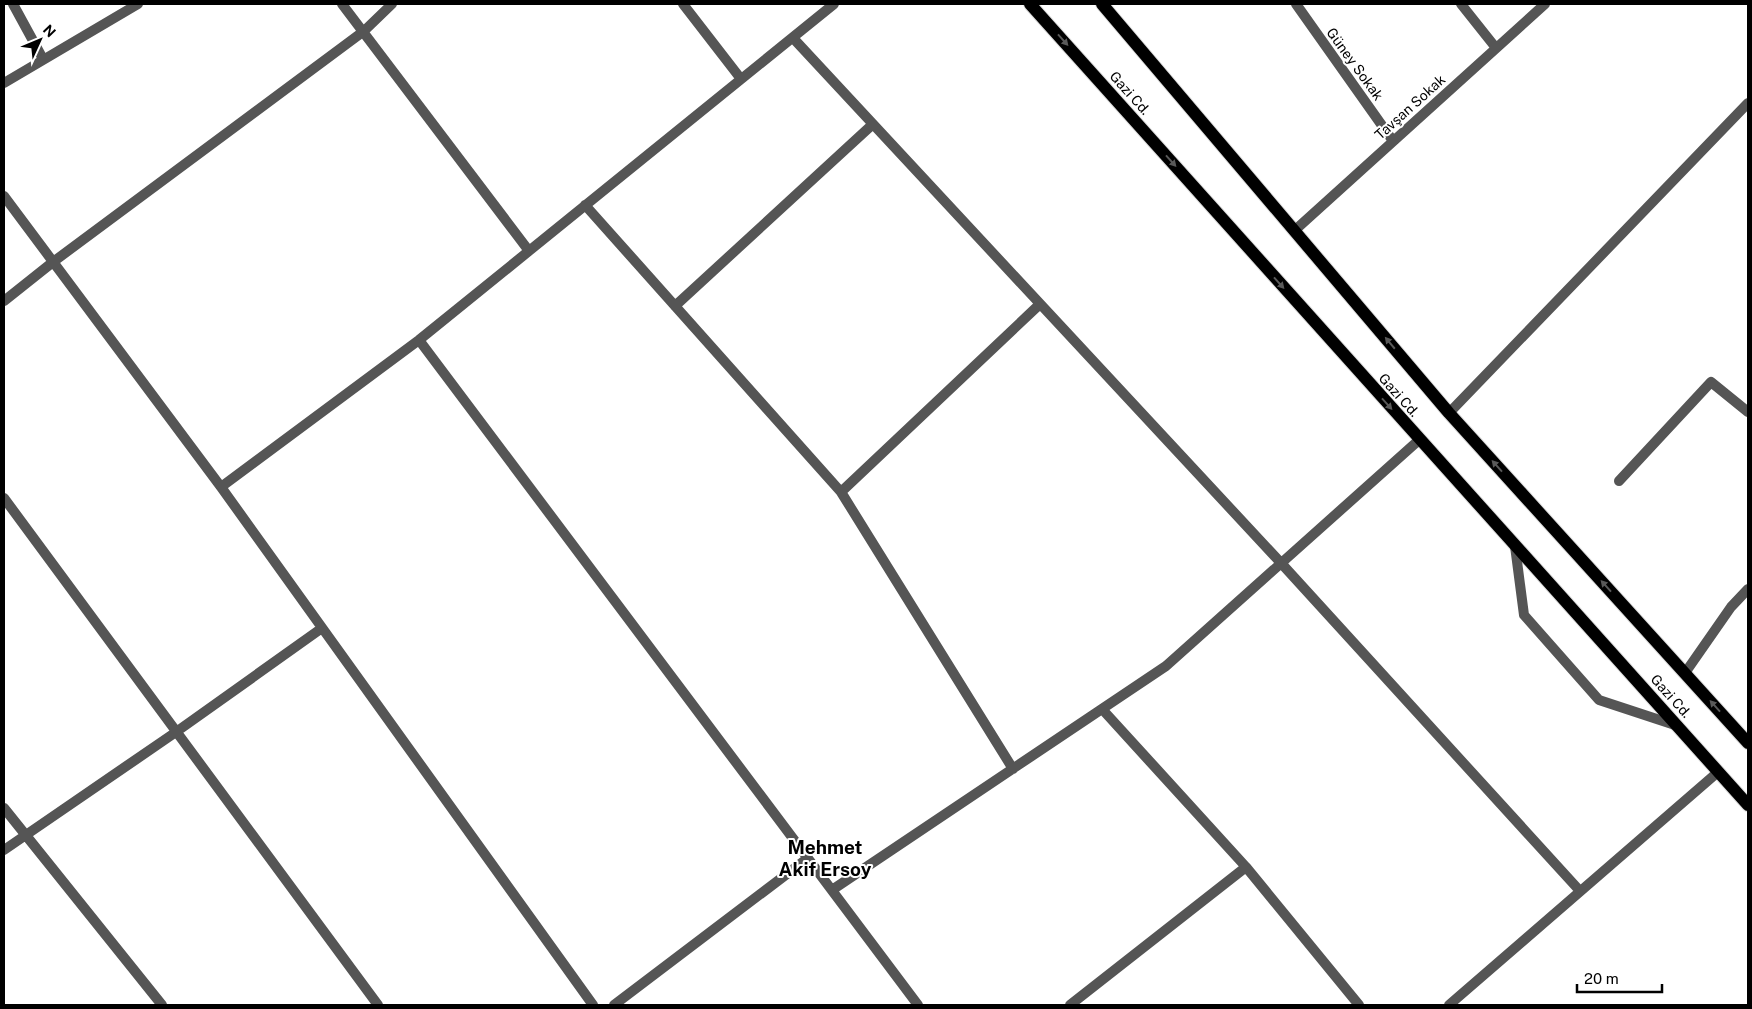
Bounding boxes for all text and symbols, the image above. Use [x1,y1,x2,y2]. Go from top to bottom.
north arrow [15,15,65,65]
text: N [40,21,59,40]
street label: Güney Sokak [1323,25,1387,104]
one-way arrow [1057,34,1068,47]
street label: Gazi Cd. [1106,68,1154,118]
street label: Tavşan Sokak [1372,71,1448,143]
one-way arrow [1165,155,1177,167]
one-way arrow [1273,276,1285,288]
one-way arrow [1384,338,1396,350]
street label: Gazi Cd. [1375,370,1423,420]
one-way arrow [1381,397,1393,409]
one-way arrow [1491,460,1503,472]
one-way arrow [1600,581,1612,593]
street label: Gazi Cd. [1647,671,1695,721]
one-way arrow [1710,700,1721,713]
district label: Mehmet Akif Ersoy [779,836,872,880]
scale bar [1577,962,1662,994]
text: 20 m [1584,970,1619,987]

